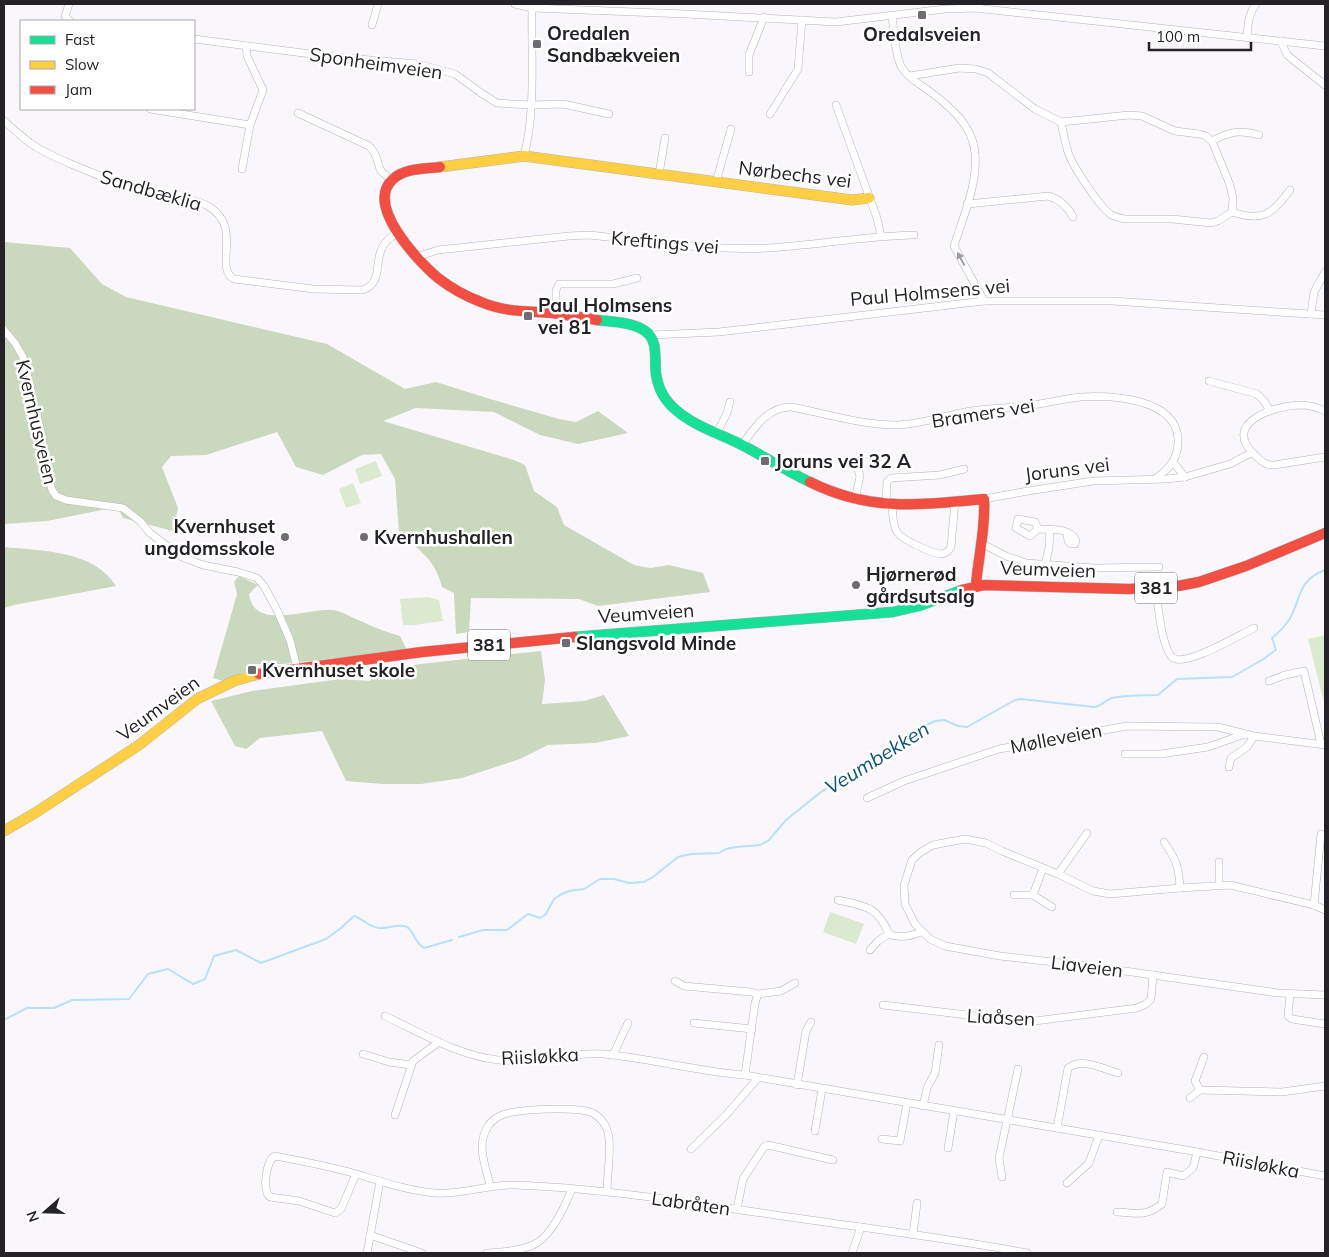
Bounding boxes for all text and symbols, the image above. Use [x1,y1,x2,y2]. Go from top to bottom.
marker: Oredalsveien [916,9,928,21]
legend [20,20,195,110]
scale bar [1149,20,1252,52]
place label: Oredalen Sandbækveien [547,21,680,67]
place label: Oredalsveien [863,22,981,46]
text: 100 m [1156,27,1200,46]
text: Fast [65,30,95,49]
marker: Oredalen Sandbækveien [531,38,543,50]
street label: Sponheimveien [308,42,444,84]
text: Slow [65,55,99,74]
text: Jam [65,80,92,99]
street label: Nørbechs vei [737,155,853,193]
street label: Sandbæklia [98,164,204,216]
street label: Kreftings vei [610,225,720,259]
one-way arrow [957,251,965,266]
street label: Paul Holmsens vei [849,273,1011,311]
place label: Paul Holmsens vei 81 [537,293,672,339]
marker: Paul Holmsens vei 81 [522,310,534,322]
street label: Kvernhusveien [11,357,63,487]
street label: Bramers vei [930,393,1036,433]
place label: Joruns vei 32 A [775,449,912,473]
street label: Joruns vei [1023,452,1111,486]
marker: Joruns vei 32 A [759,455,771,467]
place label: Kvernhuset ungdomsskole [144,514,275,560]
place label: Kvernhushallen [374,525,513,549]
marker: Kvernhuset ungdomsskole [279,531,291,543]
marker: Kvernhushallen [358,531,370,543]
street label: Veumveien [999,555,1097,583]
place label: Hjørnerød gårdsutsalg [866,562,975,608]
road number: 381 [1135,572,1177,604]
marker: Hjørnerød gårdsutsalg [850,579,862,591]
street label: Veumveien [597,598,695,628]
road number: 381 [468,630,510,660]
place label: Slangsvold Minde [576,631,736,655]
marker: Slangsvold Minde [560,637,572,649]
place label: Kvernhuset skole [262,658,415,682]
marker: Kvernhuset skole [246,664,258,676]
street label: Veumveien [112,670,204,746]
water label: Veumbekken [820,716,934,800]
street label: Mølleveien [1008,717,1104,759]
street label: Liaveien [1050,950,1124,982]
street label: Liaåsen [966,1003,1036,1031]
street label: Riisløkka [500,1042,580,1070]
street label: Riisløkka [1220,1145,1302,1183]
street label: Labråten [650,1186,732,1220]
north arrow [20,1187,70,1237]
text: N [23,1208,43,1224]

